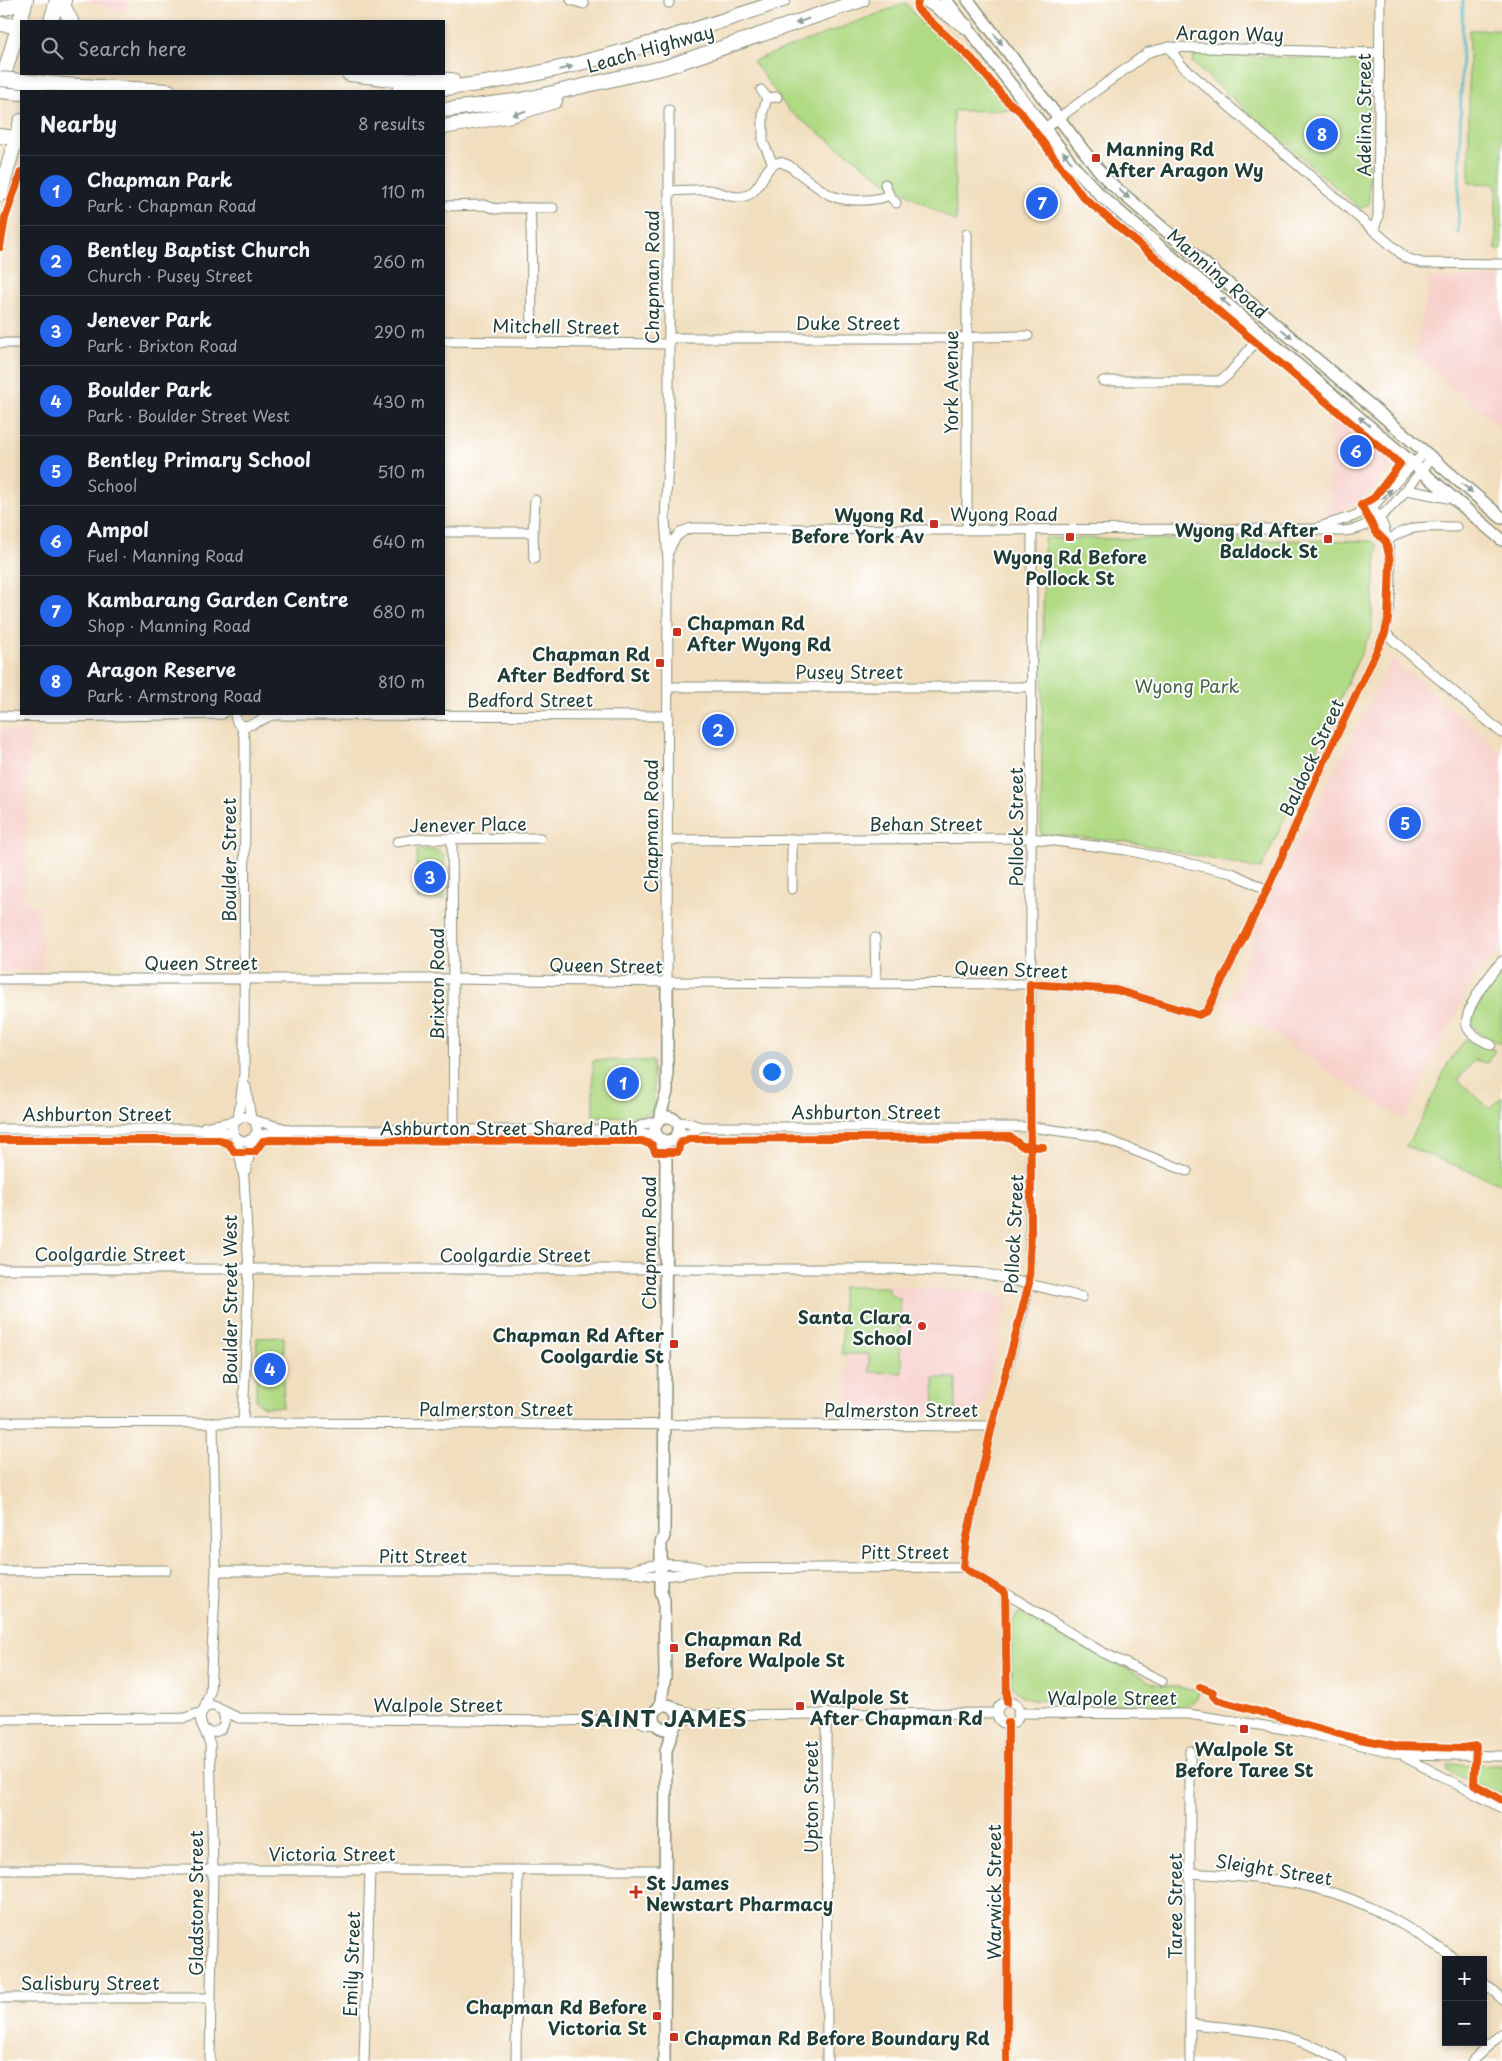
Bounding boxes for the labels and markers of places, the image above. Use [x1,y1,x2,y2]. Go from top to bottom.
pin: 8 [1306,115,1338,153]
place label: Manning Rd After Aragon Wy [1105,135,1263,183]
marker: Manning Rd After Aragon Wy [1090,152,1102,164]
pin: 7 [1026,184,1058,222]
pin: 6 [1340,432,1372,470]
place label: Wyong Rd Before York Av [791,501,924,549]
place label: Wyong Rd After Baldock St [1175,516,1319,564]
marker: Wyong Rd Before York Av [928,518,940,530]
marker: Wyong Rd Before Pollock St [1064,531,1076,543]
marker: Wyong Rd After Baldock St [1322,533,1334,545]
place label: Wyong Rd Before Pollock St [993,543,1147,591]
place label: Chapman Rd After Wyong Rd [686,609,831,657]
marker: Chapman Rd After Wyong Rd [671,626,683,638]
place label: Chapman Rd After Bedford St [496,640,650,688]
marker: Chapman Rd After Bedford St [654,657,666,669]
pin: 2 [702,711,734,749]
pin: 5 [1389,804,1421,842]
pin: 3 [414,858,446,896]
pin: 1 [607,1064,639,1102]
place label: Santa Clara School [798,1303,912,1351]
marker: Santa Clara School [916,1320,928,1332]
place label: Chapman Rd After Coolgardie St [492,1321,665,1369]
marker: Chapman Rd After Coolgardie St [668,1338,680,1350]
pin: 4 [254,1350,286,1388]
place label: Chapman Rd Before Walpole St [684,1625,846,1673]
marker: Chapman Rd Before Walpole St [668,1642,680,1654]
place label: Walpole St After Chapman Rd [809,1683,983,1731]
marker: Walpole St After Chapman Rd [794,1700,806,1712]
marker: Walpole St Before Taree St [1238,1723,1250,1735]
place label: Walpole St Before Taree St [1174,1735,1314,1783]
place label: St James Newstart Pharmacy [646,1869,833,1917]
marker: St James Newstart Pharmacy [630,1886,642,1898]
place label: Chapman Rd Before Victoria St [466,1993,647,2041]
marker: Chapman Rd Before Victoria St [651,2010,663,2022]
place label: Chapman Rd Before Boundary Rd [684,2024,990,2051]
marker: Chapman Rd Before Boundary Rd [668,2031,680,2043]

